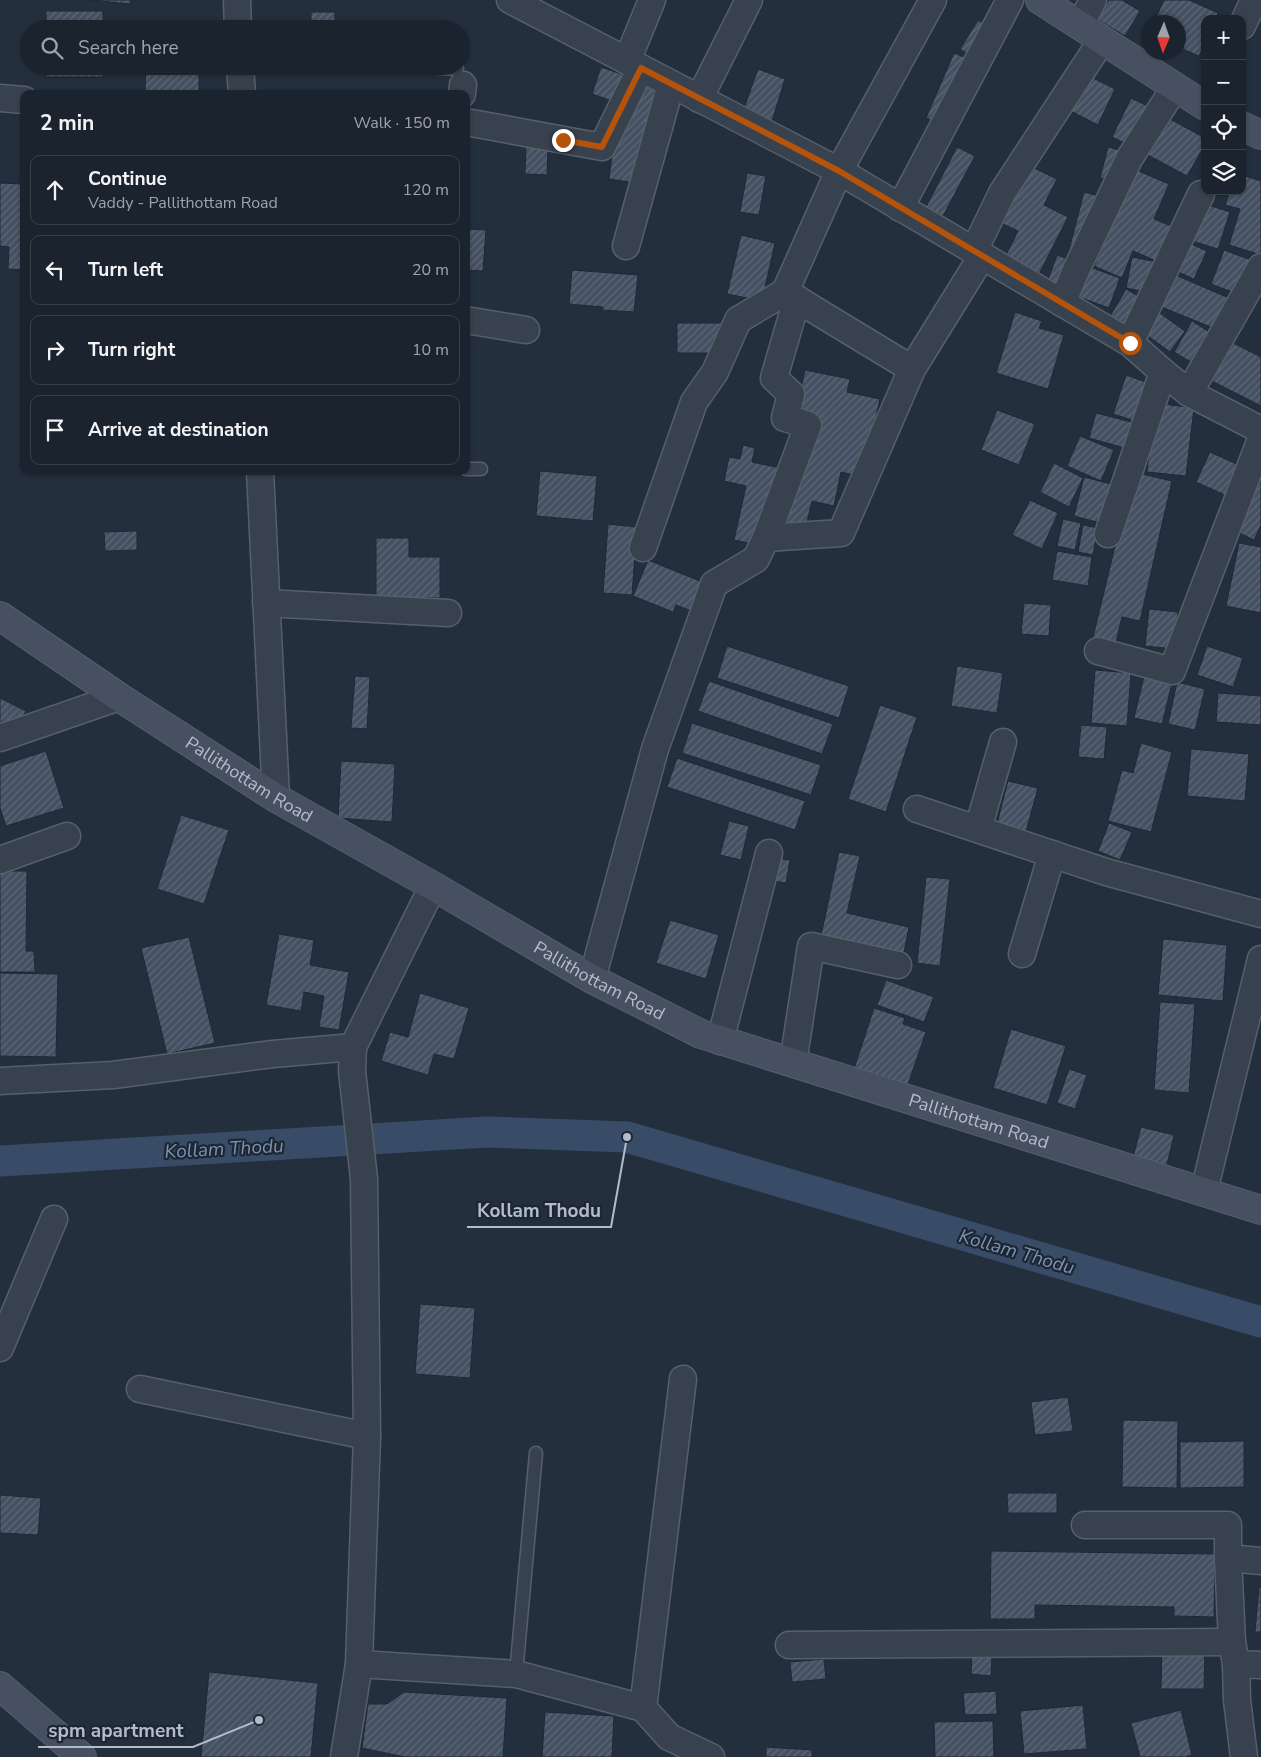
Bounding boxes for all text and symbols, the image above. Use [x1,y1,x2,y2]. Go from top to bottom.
north arrow [1141,15,1186,60]
map controls [1201,15,1246,195]
button: + [1201,15,1246,60]
search box [20,20,470,75]
icon: search [38,34,66,62]
text: Search here [78,35,179,61]
button: − [1201,60,1246,105]
button: locate [1201,105,1246,150]
text: 2 min [40,109,94,137]
text: Walk · 150 m [354,112,450,134]
route end [552,129,575,152]
button: layers [1201,150,1246,195]
text: Continue [88,166,167,192]
icon: ahead [41,176,69,204]
text: 120 m [402,179,449,201]
text: Vaddy - Pallithottam Road [88,192,278,214]
icon: left [41,256,69,284]
text: Turn left [88,257,163,283]
text: 20 m [412,259,449,281]
route start [1119,332,1142,355]
icon: right [41,336,69,364]
text: Turn right [88,337,175,363]
text: 10 m [412,339,449,361]
icon: arrive [41,416,69,444]
text: Arrive at destination [88,417,269,443]
street label: Pallithottam Road [181,731,317,828]
street label: Pallithottam Road [529,935,669,1026]
street label: Pallithottam Road [906,1088,1052,1155]
water label: Kollam Thodu [164,1133,284,1165]
callout: Kollam Thodu [467,1193,611,1227]
text: Kollam Thodu [477,1198,601,1224]
water label: Kollam Thodu [956,1223,1078,1281]
callout: spm apartment [38,1713,193,1747]
text: spm apartment [48,1718,184,1744]

